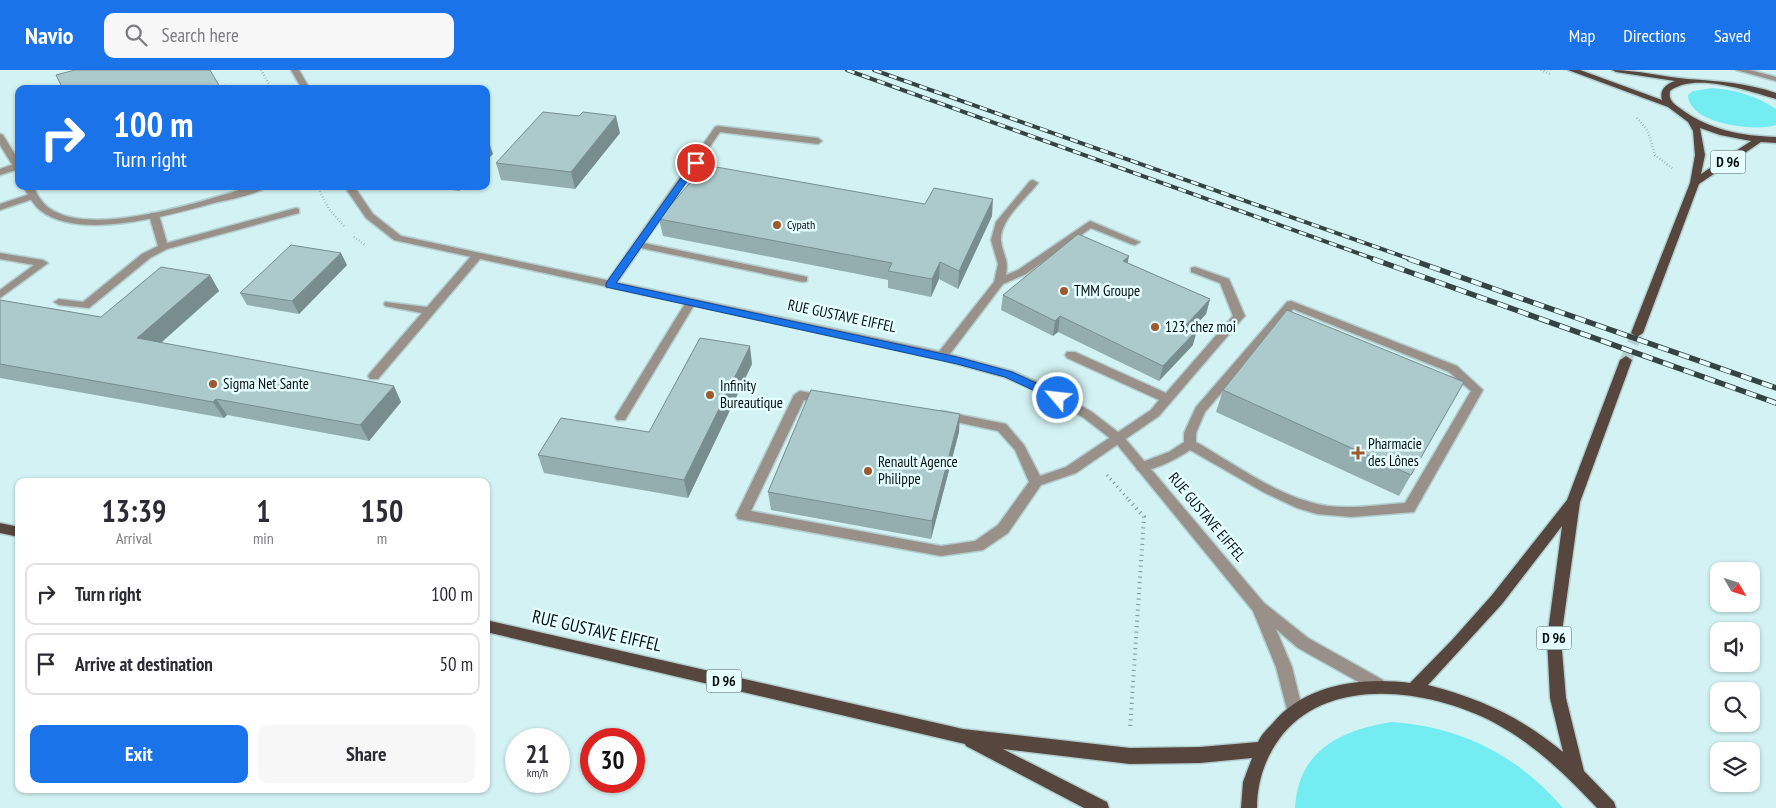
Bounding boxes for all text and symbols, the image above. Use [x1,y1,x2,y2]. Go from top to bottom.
search box [104,13,454,58]
text: Navio [25,20,74,51]
icon: search [122,21,150,49]
text: Search here [162,23,239,47]
text: Map [1569,24,1595,47]
text: Directions [1623,24,1686,47]
text: Saved [1714,24,1751,47]
text: 100 m [113,101,194,147]
icon: right [30,105,95,170]
pin [675,142,717,184]
text: Turn right [113,145,187,173]
icon: arrive [682,149,710,177]
road number: D 96 [1710,150,1746,174]
place label: Cypath [787,217,815,232]
marker: Cypath [771,219,783,231]
place label: TMM Groupe [1074,281,1140,300]
marker: TMM Groupe [1058,285,1070,297]
street label: RUE GUSTAVE EIFFEL [786,295,899,336]
place label: 123, chez moi [1165,317,1236,336]
marker: 123, chez moi [1149,321,1161,333]
position arrow [1031,371,1083,423]
place label: Sigma Net Sante [223,374,309,393]
place label: Infinity Bureautique [720,376,783,412]
marker: Sigma Net Sante [207,378,219,390]
marker: Infinity Bureautique [704,389,716,401]
place label: Pharmacie des Lônes [1368,434,1422,470]
marker: Pharmacie des Lônes [1352,447,1364,459]
place label: Renault Agence Philippe [878,452,958,488]
marker: Renault Agence Philippe [862,465,874,477]
street label: RUE GUSTAVE EIFFEL [1165,468,1251,566]
text: 13:39 [102,491,166,530]
text: 1 [256,491,271,530]
text: 150 [360,491,403,530]
text: Arrival [116,528,152,548]
text: min [253,528,274,548]
text: m [377,528,387,548]
north arrow [1710,562,1760,612]
map controls [1710,562,1760,792]
icon: right [32,580,60,608]
text: Turn right [75,582,141,606]
text: 100 m [431,582,473,606]
street label: RUE GUSTAVE EIFFEL [530,604,665,657]
button: sound [1710,622,1760,672]
road number: D 96 [1536,626,1572,650]
icon: arrive [32,650,60,678]
text: Arrive at destination [75,652,213,676]
text: 50 m [440,652,473,676]
road number: D 96 [706,670,742,692]
button: search [1710,682,1760,732]
button: Exit [30,725,248,783]
button: Share [258,725,475,783]
speed limit sign: 30 [580,728,645,793]
text: 21 [526,738,549,770]
button: layers [1710,742,1760,792]
text: km/h [527,765,548,780]

